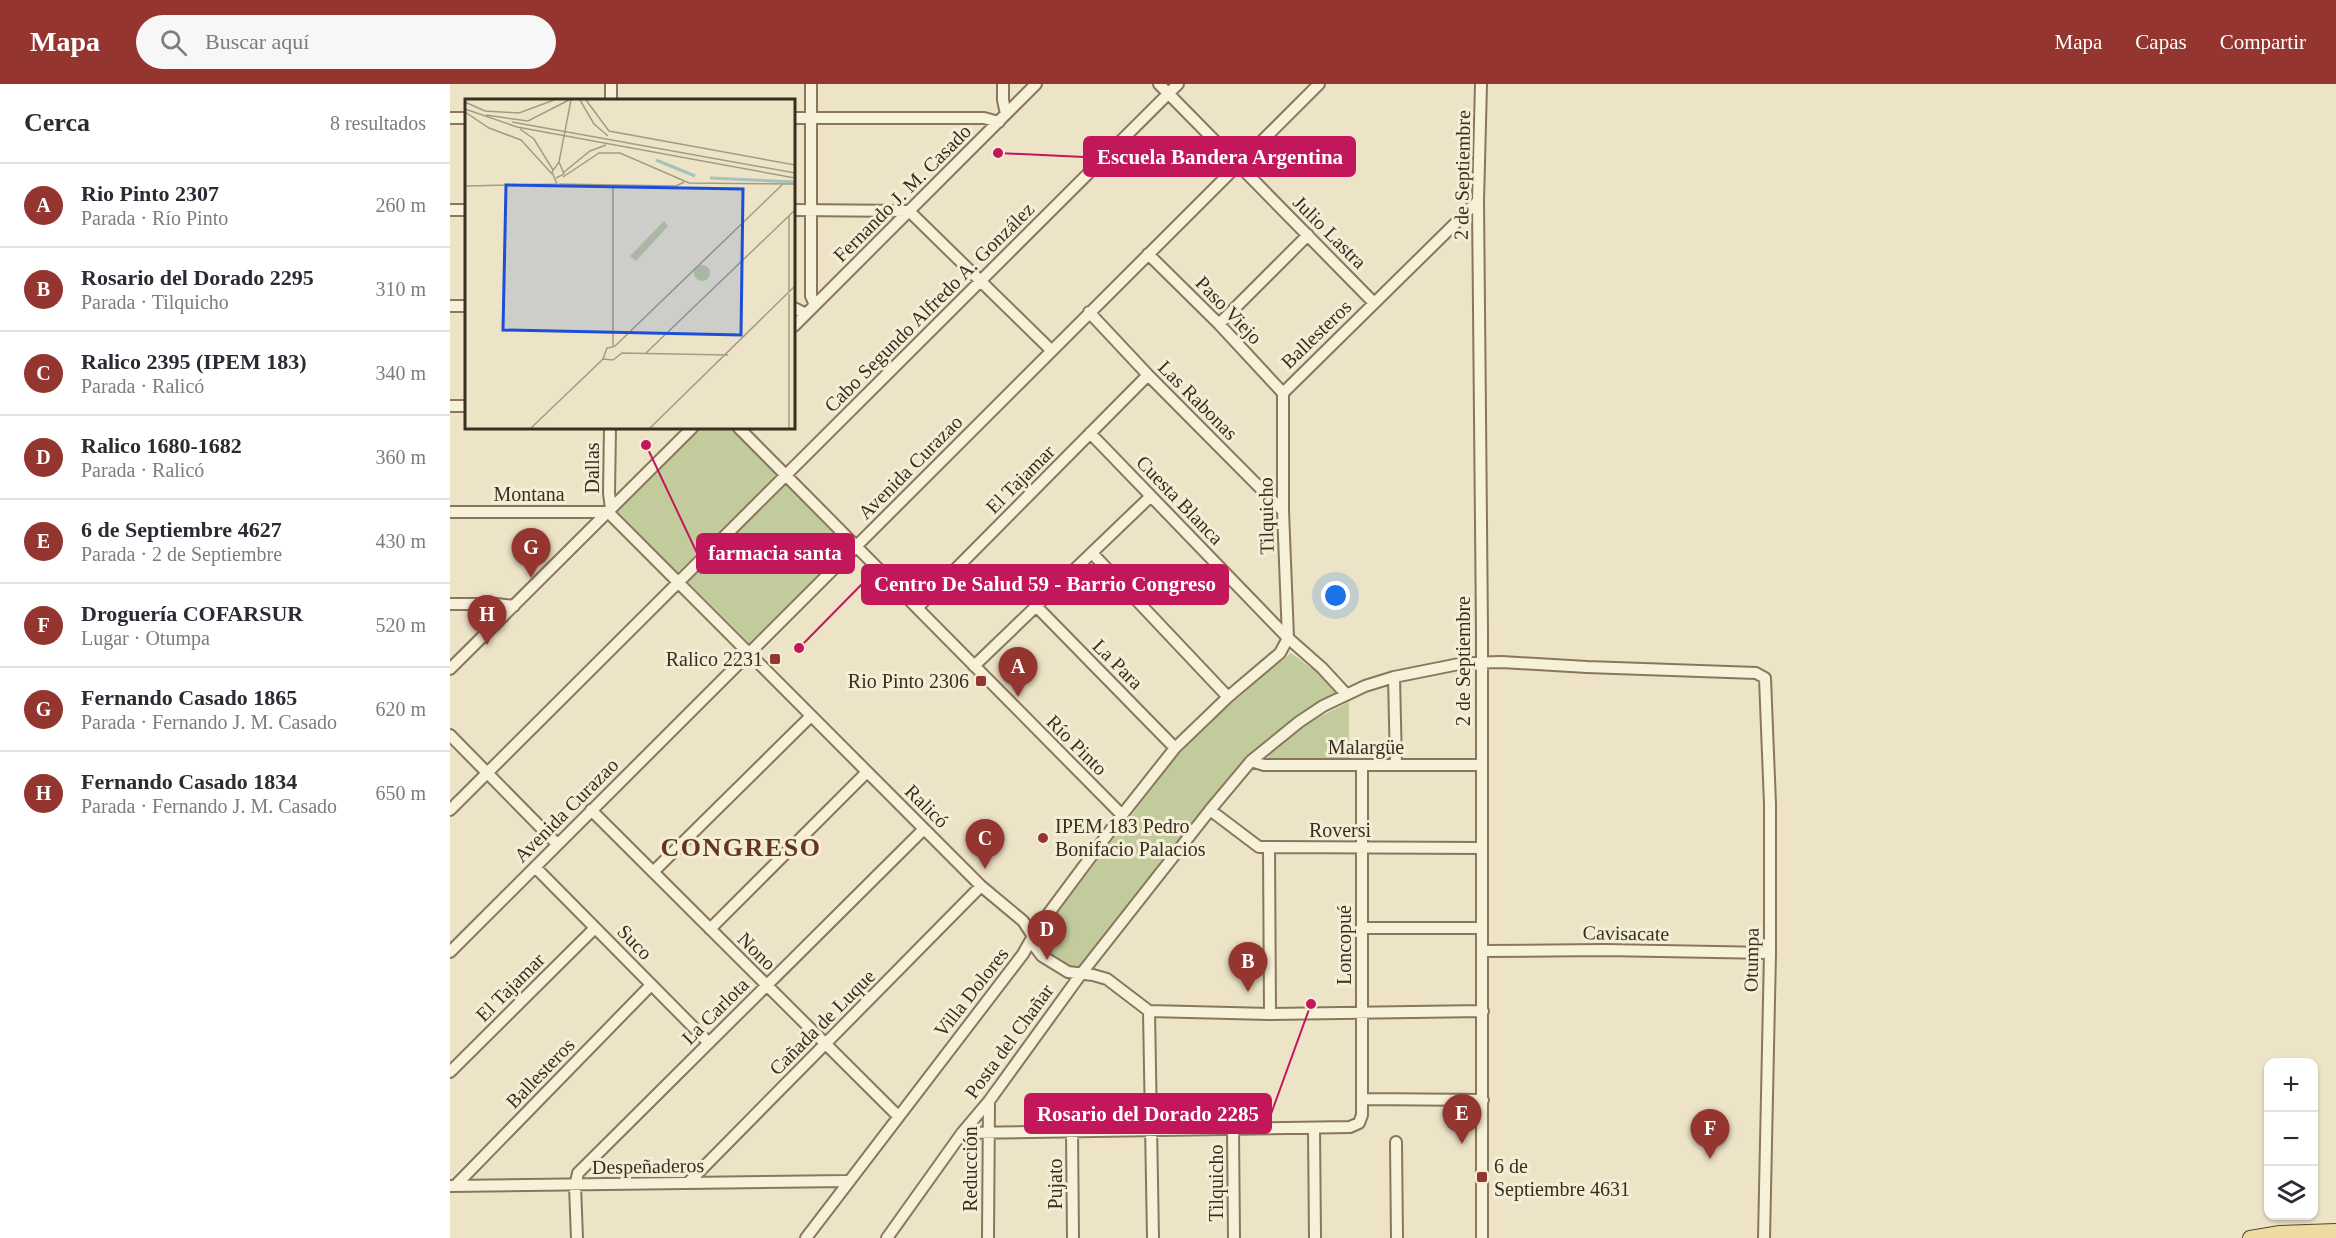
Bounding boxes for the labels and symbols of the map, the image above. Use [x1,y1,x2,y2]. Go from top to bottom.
inset map [465,99,795,429]
street label: 2 de Septiembre [1450,110,1475,240]
street label: Fernando J. M. Casado [829,120,975,266]
callout: Escuela Bandera Argentina [1084,137,1355,176]
text: Escuela Bandera Argentina [1097,145,1344,169]
street label: Julio Lastra [1289,191,1371,273]
street label: Cabo Segundo Alfredo A. González [820,198,1039,417]
street label: Paso Viejo [1191,272,1267,349]
street label: Ballesteros [1276,295,1356,373]
street label: Las Rabonas [1154,356,1242,444]
street label: Avenida Curazao [853,410,967,524]
street label: El Tajamar [981,440,1060,518]
street label: Dallas [581,442,603,494]
street label: Cuesta Blanca [1132,451,1228,549]
street label: Tilquicho [1254,477,1279,555]
street label: Montana [493,483,565,505]
pin: G [512,528,550,578]
callout: farmacia santa [697,534,854,573]
text: farmacia santa [708,541,842,565]
callout: Centro De Salud 59 - Barrio Congreso [862,565,1228,604]
text: Centro De Salud 59 - Barrio Congreso [874,572,1216,596]
your location [1321,581,1350,610]
pin: H [468,596,507,645]
street label: 2 de Septiembre [1452,596,1475,726]
street label: La Para [1088,634,1148,694]
place label: Ralico 2231 [666,648,763,670]
pin: A [998,648,1038,697]
marker: Ralico 2231 [768,652,782,666]
place label: Rio Pinto 2306 [848,670,969,692]
marker: Rio Pinto 2306 [974,674,988,688]
street label: Río Pinto [1042,710,1112,780]
street label: Malargüe [1328,736,1404,759]
street label: Avenida Curazao [509,753,623,867]
street label: Ralicó [901,780,953,832]
place label: IPEM 183 Pedro Bonifacio Palacios [1055,815,1206,860]
street label: Roversi [1309,819,1372,841]
pin: C [966,820,1004,869]
marker: IPEM 183 Pedro Bonifacio Palacios [1036,831,1050,845]
district label: CONGRESO [661,833,821,862]
street label: Loncopué [1333,905,1356,985]
pin: D [1028,910,1066,960]
street label: Suco [613,920,657,964]
street label: Cavisacate [1583,921,1670,945]
street label: Otumpa [1739,927,1764,992]
street label: Nono [734,928,780,974]
pin: B [1228,942,1268,992]
street label: Villa Dolores [929,943,1013,1041]
street label: El Tajamar [471,948,550,1026]
street label: Cañada de Luque [765,965,880,1080]
street label: La Carlota [677,973,753,1049]
street label: Posta del Chañar [960,979,1058,1102]
street label: Ballesteros [501,1033,579,1113]
callout: Rosario del Dorado 2285 [1025,1094,1271,1133]
pin: E [1442,1094,1482,1144]
text: Rosario del Dorado 2285 [1037,1102,1259,1126]
pin: F [1690,1110,1730,1159]
street label: Reducción [959,1126,981,1212]
street label: Tilquicho [1205,1144,1228,1222]
street label: Despeñaderos [592,1154,705,1179]
place label: 6 de Septiembre 4631 [1494,1155,1630,1201]
street label: Pujato [1044,1158,1067,1210]
marker: 6 de Septiembre 4631 [1475,1170,1489,1184]

